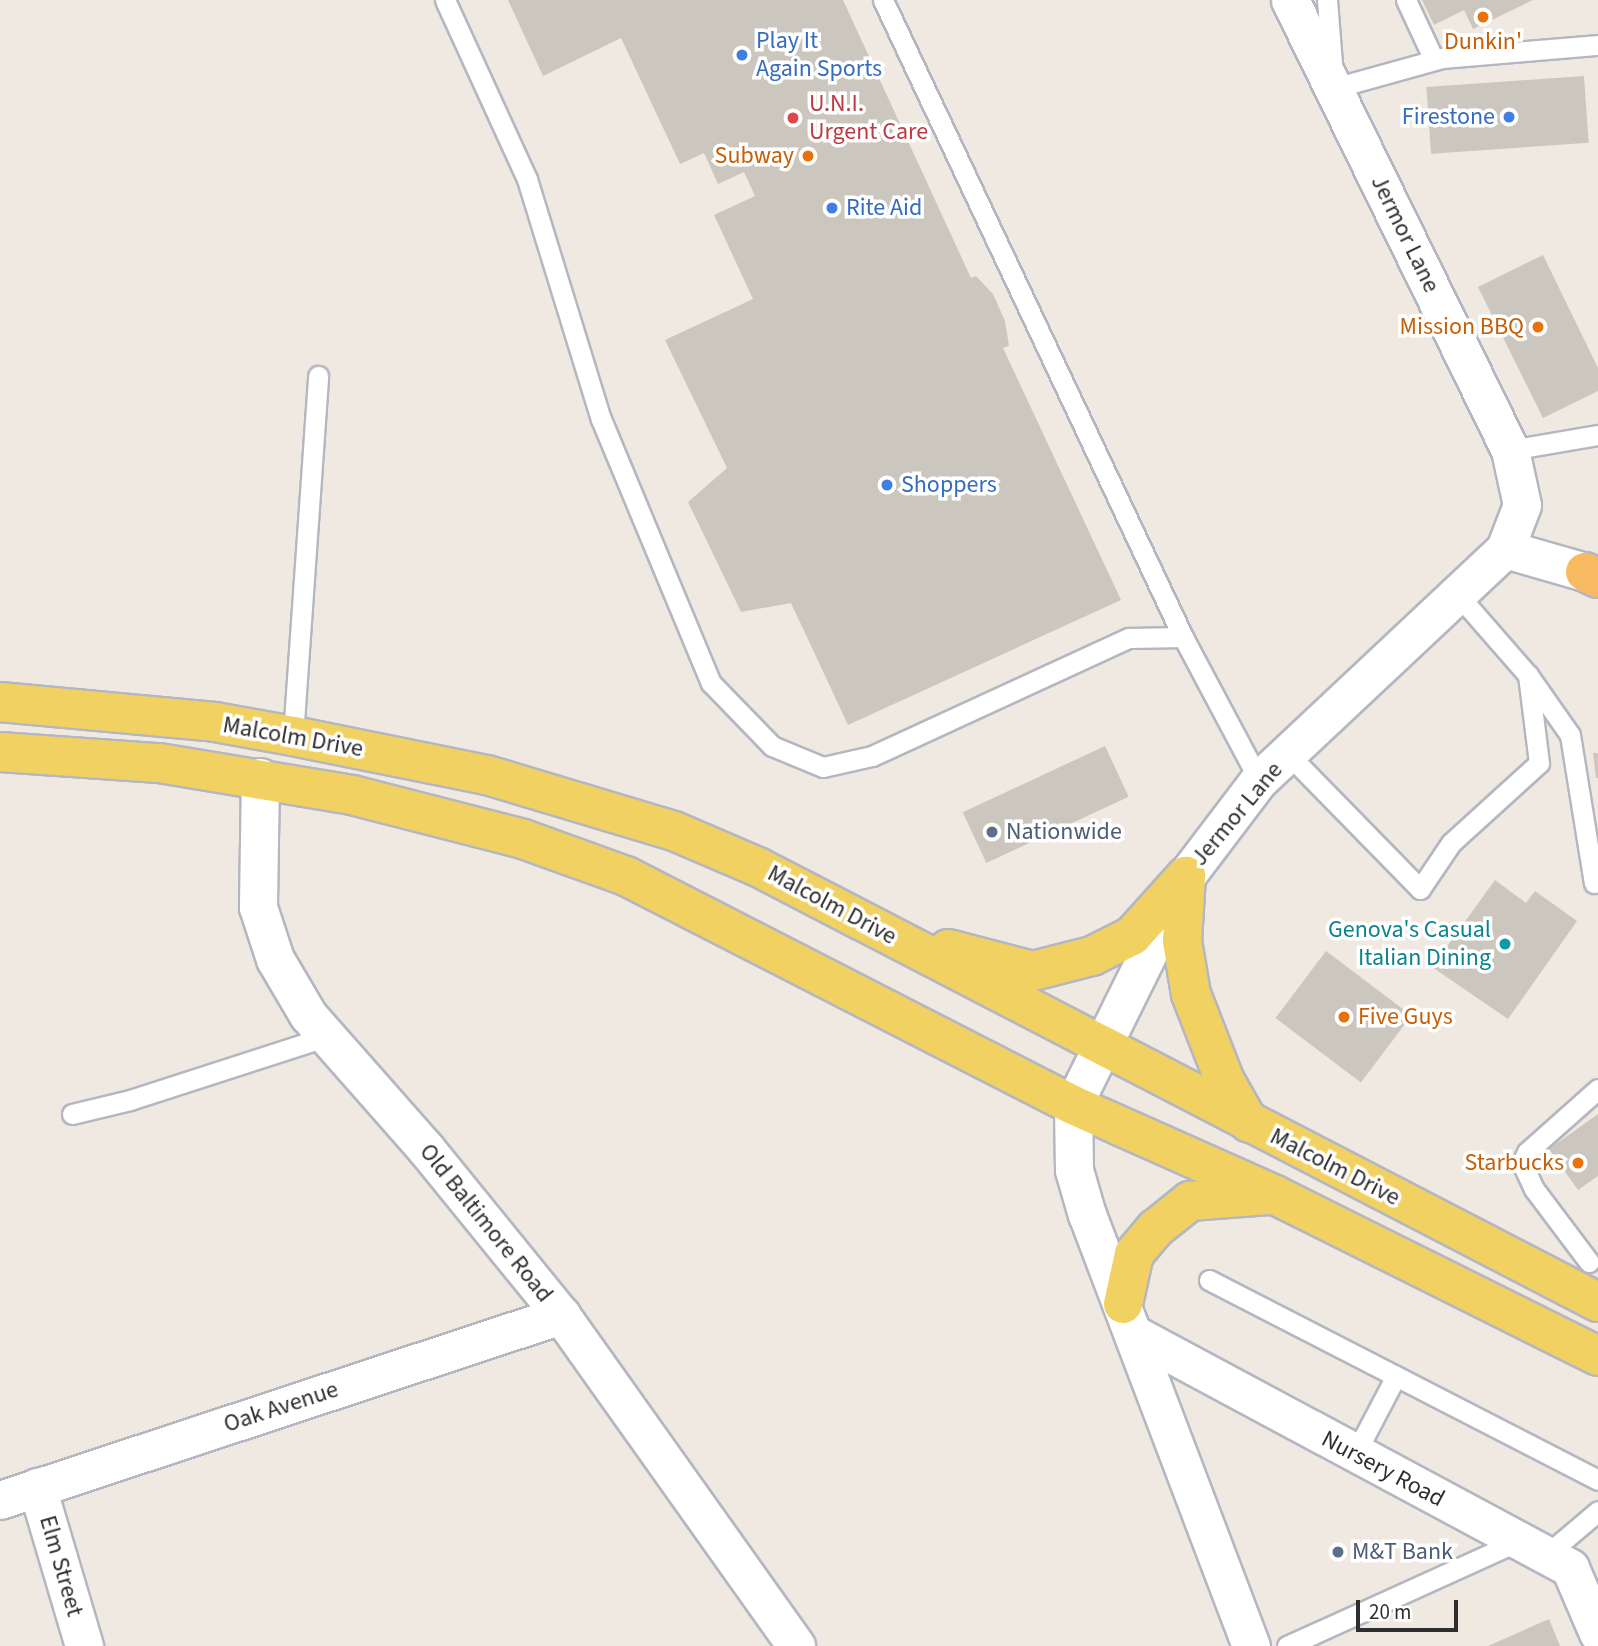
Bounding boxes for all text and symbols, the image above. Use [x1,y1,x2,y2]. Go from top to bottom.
marker: Dunkin' [1475,9,1491,25]
place label: Play It Again Sports [756,27,882,83]
place label: Dunkin' [1444,28,1522,56]
marker: Play It Again Sports [734,47,750,63]
place label: U.N.I. Urgent Care [809,90,928,146]
place label: Firestone [1402,103,1495,131]
marker: U.N.I. Urgent Care [783,108,803,128]
marker: Firestone [1501,109,1517,125]
place label: Subway [715,142,794,170]
marker: Subway [800,148,816,164]
street label: Jermor Lane [1364,171,1446,297]
place label: Rite Aid [846,194,922,222]
marker: Rite Aid [824,200,840,216]
place label: Mission BBQ [1400,313,1524,341]
marker: Mission BBQ [1530,319,1546,335]
place label: Shoppers [901,471,997,499]
marker: Shoppers [879,477,895,493]
street label: Malcolm Drive [221,710,365,764]
street label: Jermor Lane [1185,756,1289,872]
place label: Nationwide [1006,818,1122,846]
marker: Nationwide [984,824,1000,840]
street label: Malcolm Drive [763,859,901,951]
place label: Genova's Casual Italian Dining [1328,916,1491,972]
marker: Genova's Casual Italian Dining [1497,936,1513,952]
place label: Five Guys [1358,1003,1453,1031]
marker: Five Guys [1336,1009,1352,1025]
street label: Malcolm Drive [1265,1122,1405,1212]
street label: Old Baltimore Road [413,1138,559,1308]
place label: Starbucks [1465,1149,1564,1177]
marker: Starbucks [1570,1155,1586,1171]
street label: Oak Avenue [220,1375,342,1439]
street label: Nursery Road [1317,1425,1449,1513]
street label: Elm Street [33,1512,89,1620]
place label: M&T Bank [1352,1538,1453,1566]
marker: M&T Bank [1330,1544,1346,1560]
scale bar [1360,1586,1462,1630]
text: 20 m [1369,1597,1411,1627]

